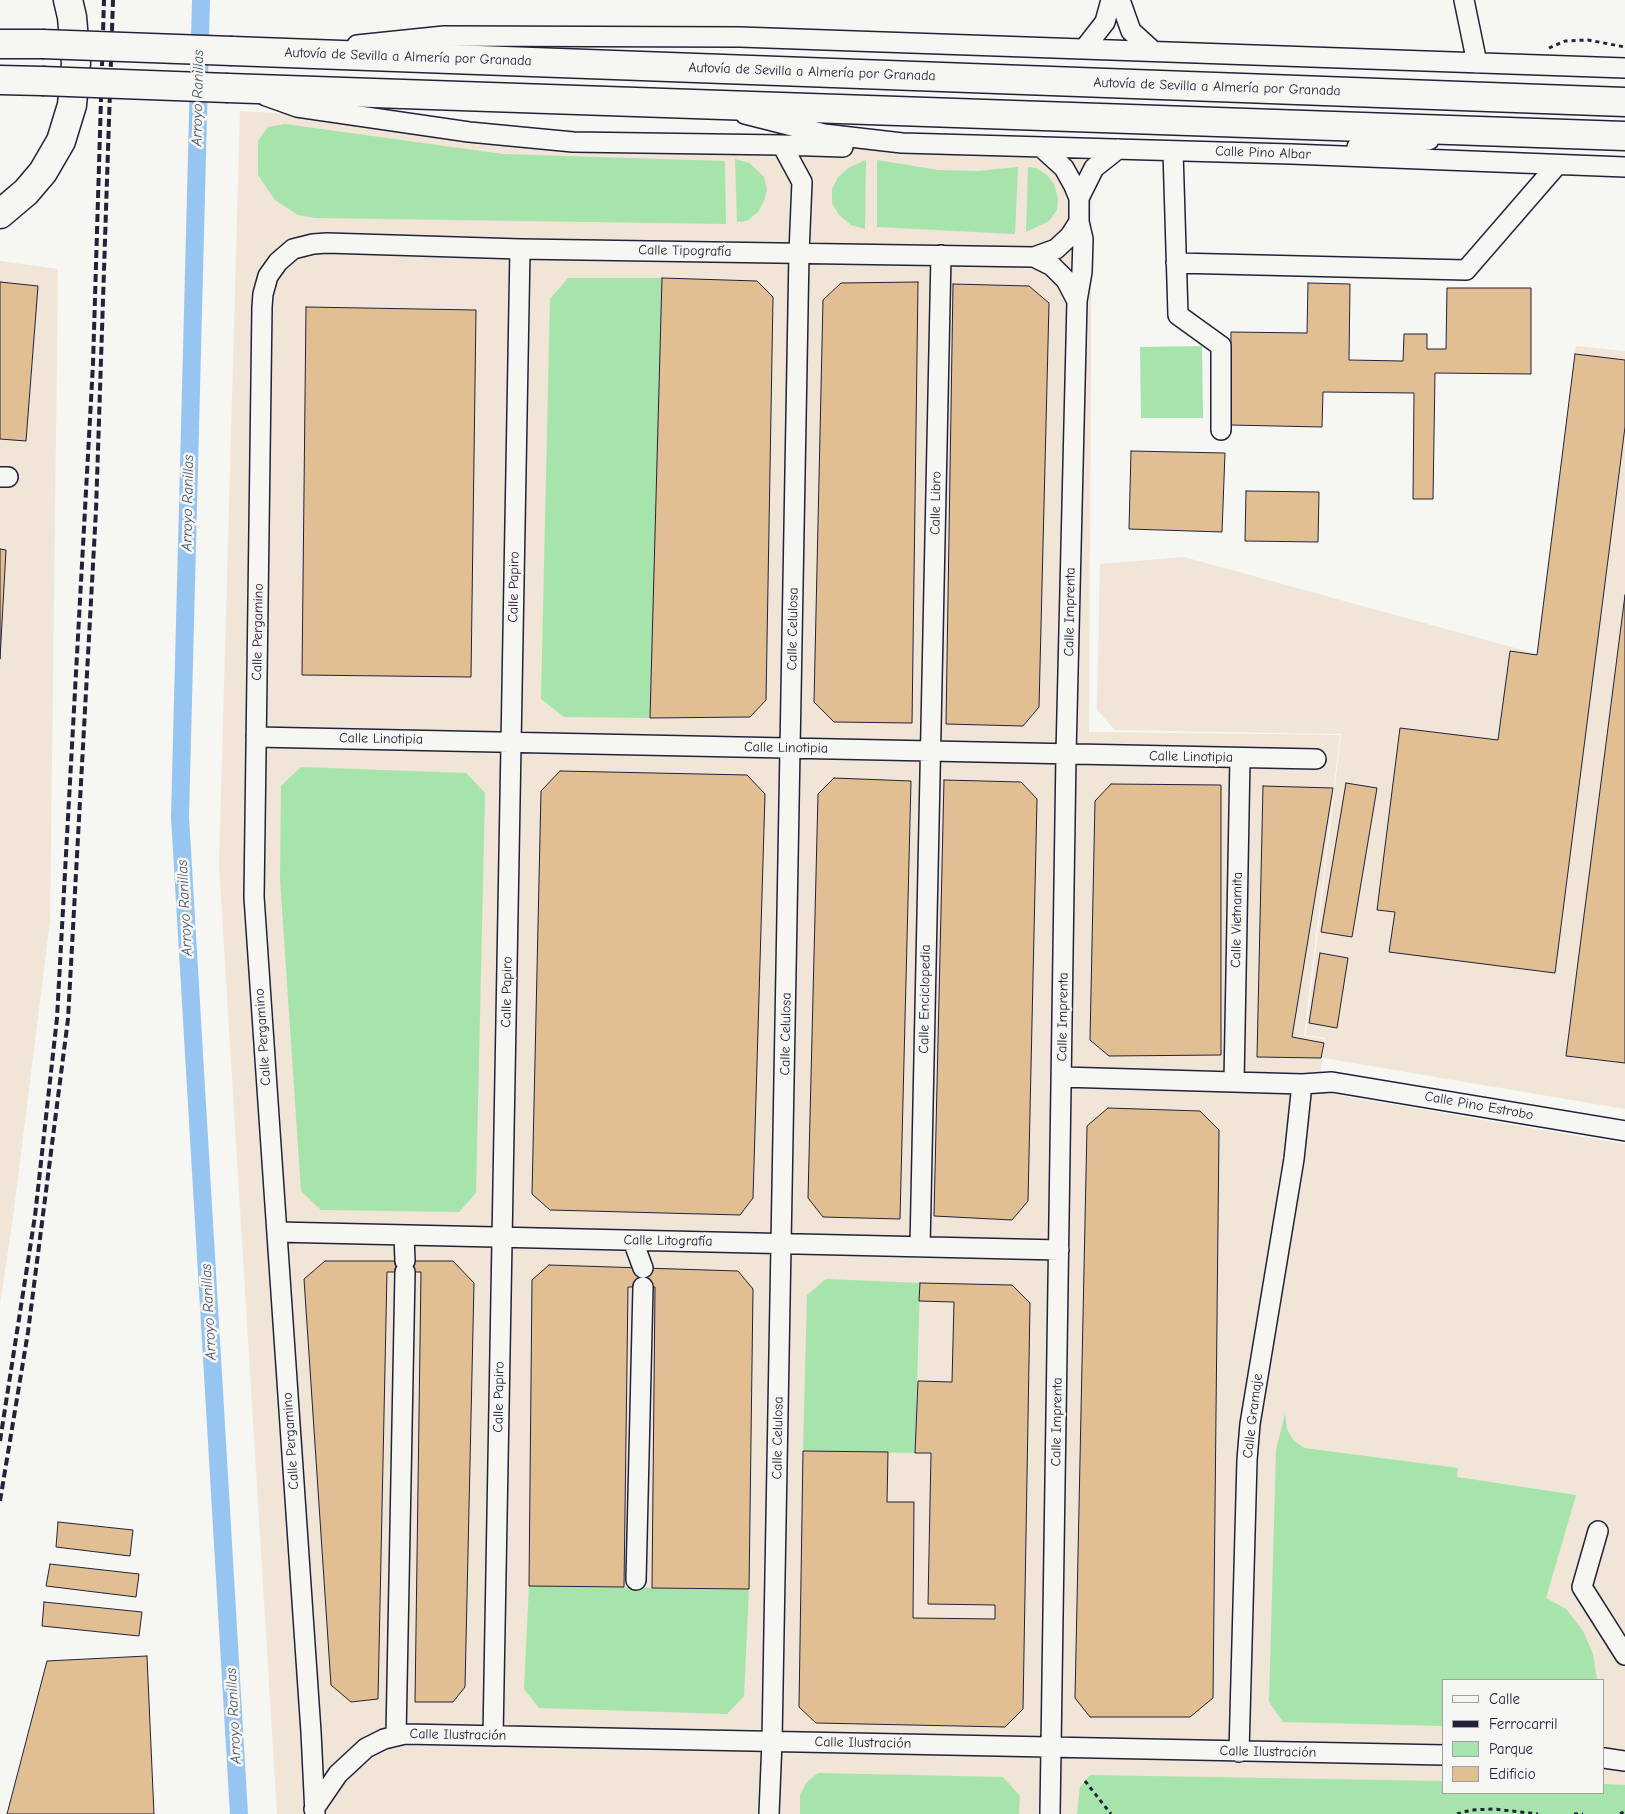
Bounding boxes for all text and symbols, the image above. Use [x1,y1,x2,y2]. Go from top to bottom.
street label: Autovía de Sevilla a Almería por Granada [284,44,532,70]
water label: Arroyo Ranillas [188,50,208,146]
street label: Autovía de Sevilla a Almería por Granada [688,59,936,85]
street label: Autovía de Sevilla a Almería por Granada [1093,74,1341,100]
street label: Calle Pino Albar [1215,143,1311,163]
street label: Calle Tipografía [638,242,732,260]
water label: Arroyo Ranillas [178,455,198,551]
street label: Calle Libro [927,471,945,535]
street label: Calle Papiro [505,551,523,623]
street label: Calle Imprenta [1061,567,1079,657]
street label: Calle Pergamino [249,583,267,681]
street label: Calle Celulosa [784,587,802,671]
street label: Calle Linotipia [339,730,423,748]
street label: Calle Linotipia [744,739,828,757]
street label: Calle Linotipia [1149,748,1233,766]
water label: Arroyo Ranillas [173,859,197,957]
street label: Calle Vietnamita [1228,872,1246,968]
street label: Calle Enciclopedia [916,944,934,1054]
street label: Calle Papiro [498,956,516,1028]
street label: Calle Imprenta [1054,972,1072,1062]
street label: Calle Pergamino [251,988,275,1086]
street label: Calle Celulosa [777,992,795,1076]
street label: Calle Pino Estrobo [1423,1088,1535,1124]
street label: Calle Litografía [623,1232,713,1250]
water label: Arroyo Ranillas [197,1263,221,1361]
street label: Calle Papiro [490,1361,508,1433]
street label: Calle Gramaje [1239,1373,1267,1459]
street label: Calle Imprenta [1048,1377,1066,1467]
street label: Calle Pergamino [279,1392,303,1490]
street label: Calle Celulosa [769,1396,787,1480]
water label: Arroyo Ranillas [222,1667,246,1765]
legend [1442,1679,1605,1794]
text: Calle [1489,1690,1520,1708]
text: Ferrocarril [1489,1715,1557,1733]
street label: Calle Ilustración [409,1726,507,1744]
street label: Calle Ilustración [814,1734,912,1752]
text: Parque [1489,1740,1533,1758]
street label: Calle Ilustración [1219,1743,1317,1761]
text: Edificio [1489,1765,1536,1783]

